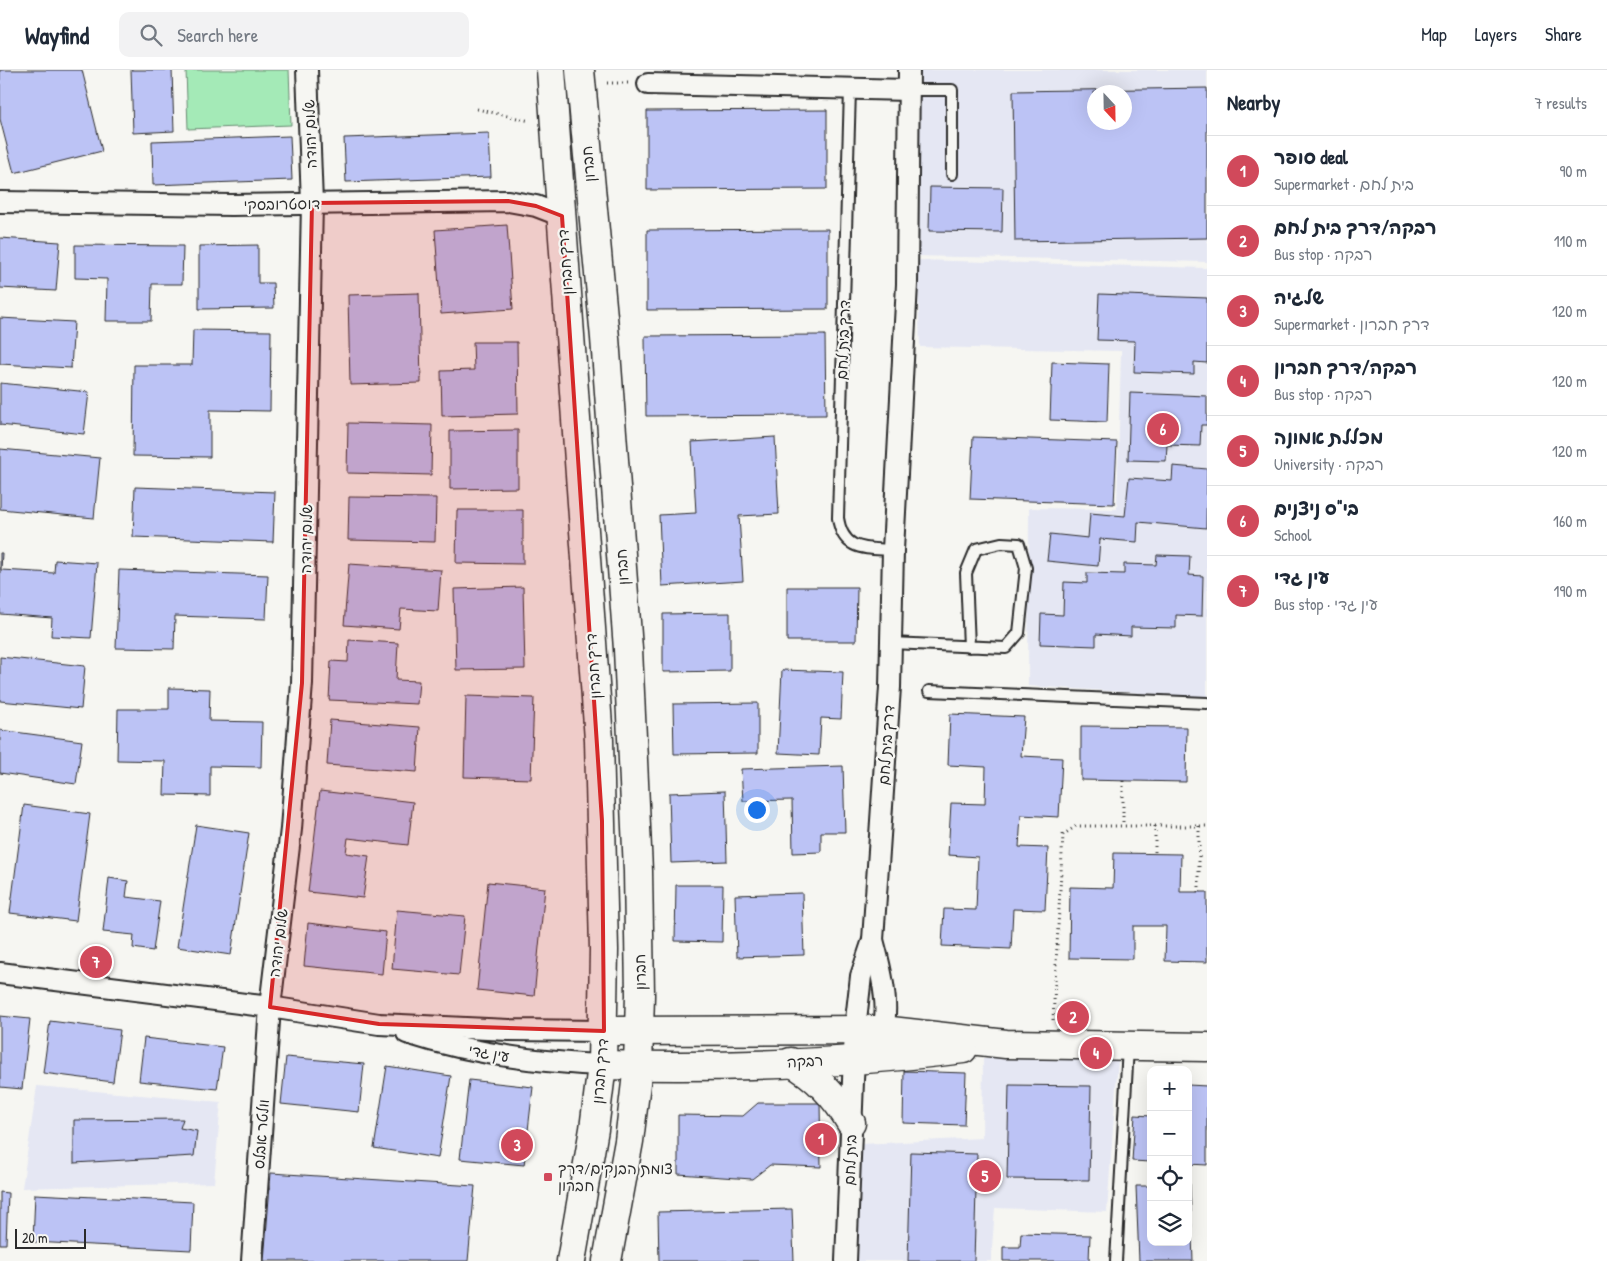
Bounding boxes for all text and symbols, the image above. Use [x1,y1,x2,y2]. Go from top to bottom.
search box [119,12,469,57]
text: Wayfind [25,19,89,51]
icon: search [137,21,165,49]
text: Search here [177,22,258,48]
text: Map [1421,22,1447,47]
text: Layers [1475,22,1517,47]
text: Share [1545,22,1582,47]
north arrow [1087,85,1132,130]
text: Nearby [1227,88,1280,117]
text: 7 results [1534,92,1587,114]
street label: שלום יהודה [298,99,322,169]
text: סופר deal [1274,144,1348,170]
street label: חברון [576,145,600,183]
text: 1 [1240,160,1246,182]
text: 90 m [1559,160,1587,182]
text: Supermarket · בית לחם [1274,173,1414,195]
street label: דוסטרובסקי [244,193,320,215]
text: רבקה/דרך בית לחם [1274,214,1437,240]
street label: דרך חברון [552,228,578,296]
text: 2 [1239,230,1247,252]
text: 110 m [1554,230,1587,252]
text: Bus stop · רבקה [1274,243,1372,265]
text: שלגיה [1274,284,1324,310]
street label: דרך בית לחם [831,299,855,381]
text: 3 [1239,300,1247,322]
text: 120 m [1552,300,1587,322]
text: Supermarket · דרך חברון [1274,313,1430,335]
text: רבקה/דרך חברון [1274,354,1417,380]
text: 4 [1240,370,1246,392]
text: 120 m [1552,370,1587,392]
text: Bus stop · רבקה [1274,383,1372,405]
pin: 6 [1147,410,1179,448]
text: מכללת אמונה [1274,424,1383,450]
text: 5 [1240,440,1246,462]
text: 120 m [1552,440,1587,462]
text: University · רבקה [1274,453,1384,475]
text: בי"ס ניצנים [1274,495,1359,521]
street label: שלום יהודה [295,504,317,574]
text: 6 [1240,510,1246,532]
text: 160 m [1553,510,1587,532]
text: School [1274,524,1311,546]
street label: חברון [610,548,634,586]
text: עין גדי [1274,564,1330,590]
text: 7 [1239,580,1247,602]
text: 190 m [1554,580,1587,602]
text: Bus stop · עין גדי [1274,593,1378,615]
street label: דרך חברון [580,632,606,700]
street label: דרך בית לחם [873,704,899,786]
your location [744,797,770,823]
street label: שלום יהודה [263,907,293,979]
pin: 7 [80,943,112,981]
street label: חברון [629,954,651,990]
pin: 2 [1057,998,1089,1036]
pin: 4 [1080,1034,1112,1072]
street label: דרך חברון [587,1037,613,1105]
street label: עין גדי [467,1039,511,1067]
street label: רבקה [786,1050,824,1072]
map controls [1147,1066,1192,1246]
button: + [1147,1066,1192,1111]
street label: וולטר אבלס [248,1098,274,1170]
button: − [1147,1111,1192,1156]
pin: 1 [805,1120,837,1158]
pin: 3 [501,1126,533,1164]
street label: בית לחם [839,1134,861,1186]
button: locate [1147,1156,1192,1201]
pin: 5 [969,1157,1001,1195]
place label: צומת הבנקים/דרך חברון [558,1158,673,1196]
marker: צומת הבנקים/דרך חברון [542,1171,554,1183]
button: layers [1147,1201,1192,1246]
scale bar [15,1226,86,1249]
text: 20 m [22,1228,48,1247]

